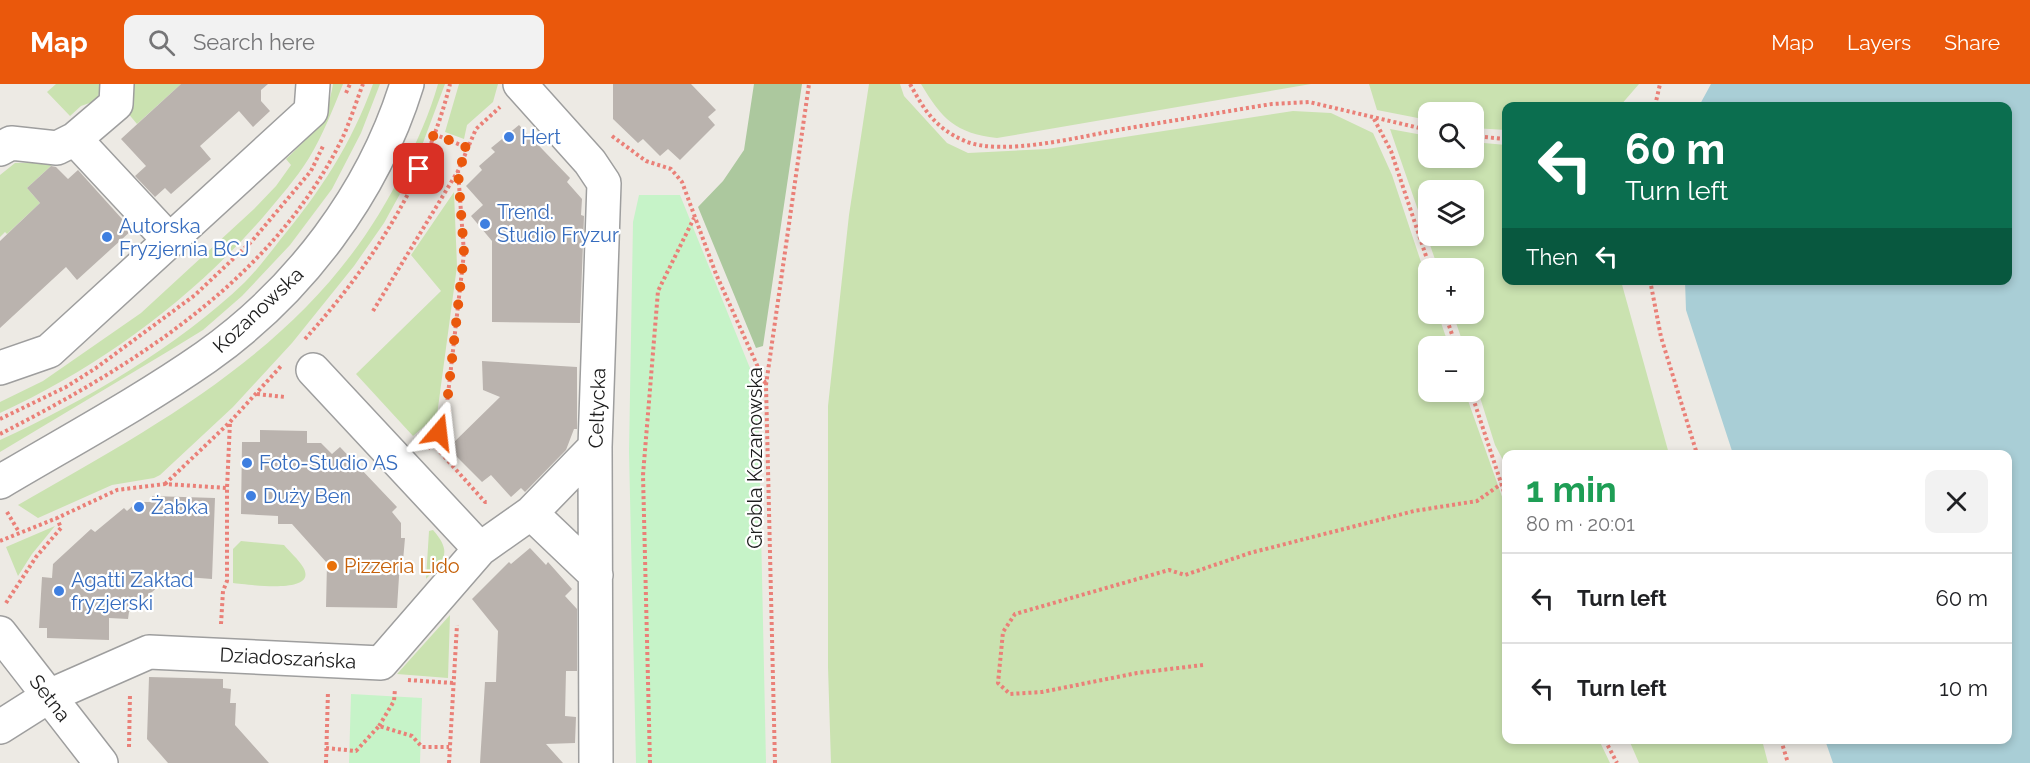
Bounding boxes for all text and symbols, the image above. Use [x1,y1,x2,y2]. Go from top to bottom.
search box [124,15,544,69]
text: Map [30,26,88,59]
icon: search [145,26,178,59]
text: Search here [193,29,315,55]
text: Map [1771,30,1814,55]
text: Layers [1847,30,1911,55]
text: Share [1944,30,2000,55]
map controls [1418,102,1484,402]
button: search [1418,102,1484,168]
place label: Hert [521,125,561,149]
text: 60 m [1625,125,1725,174]
icon: left [1526,126,1604,204]
marker: Hert [502,130,516,144]
pin [393,143,444,194]
icon: arrive [402,152,435,185]
text: Turn left [1625,175,1728,206]
button: layers [1418,180,1484,246]
place label: Trend. Studio Fryzur [497,200,619,247]
place label: Autorska Fryzjernia BCJ [119,214,250,261]
marker: Trend. Studio Fryzur [478,217,492,231]
marker: Autorska Fryzjernia BCJ [100,230,114,244]
icon: left [1590,240,1623,273]
text: Then [1526,244,1578,270]
button: + [1418,258,1484,324]
street label: Kozanowska [208,262,308,358]
button: − [1418,336,1484,402]
street label: Celtycka [584,367,610,449]
street label: Grobla Kozanowska [743,367,767,549]
position arrow [407,400,471,464]
place label: Foto-Studio AS [259,451,398,475]
marker: Foto-Studio AS [240,456,254,470]
text: 1 min [1526,468,1617,510]
button: close [1925,470,1988,533]
place label: Duży Ben [263,484,351,508]
marker: Duży Ben [244,489,258,503]
place label: Żabka [151,494,208,519]
marker: Żabka [132,500,146,514]
text: 80 m · 20:01 [1526,512,1635,536]
place label: Pizzeria Lido [344,554,460,578]
marker: Pizzeria Lido [325,559,339,573]
place label: Agatti Zakład fryzjerski [71,568,194,615]
icon: left [1526,582,1559,615]
marker: Agatti Zakład fryzjerski [52,584,66,598]
text: Turn left [1577,585,1667,611]
text: 60 m [1935,585,1988,611]
street label: Dziadoszańska [219,642,357,674]
street label: Setna [24,670,76,726]
icon: left [1526,672,1559,705]
text: Turn left [1577,675,1667,701]
text: 10 m [1939,675,1988,701]

